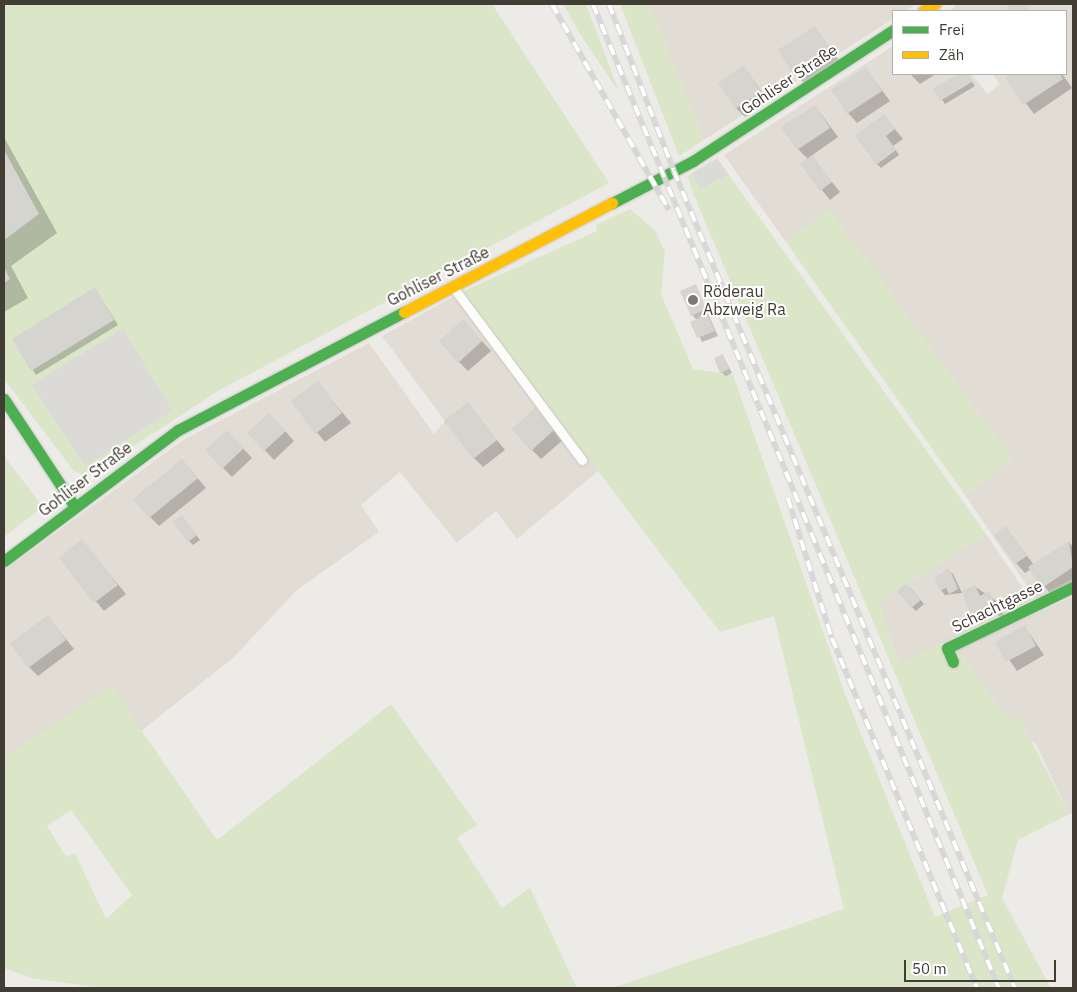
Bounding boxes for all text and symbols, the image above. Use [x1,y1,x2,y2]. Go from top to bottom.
legend [892,10,1067,75]
text: Frei [939,20,965,39]
street label: Gohliser Straße [737,40,841,118]
text: Zäh [939,45,964,64]
street label: Gohliser Straße [384,242,492,310]
place label: Röderau Abzweig Ra [703,281,786,319]
marker: Röderau Abzweig Ra [687,294,699,306]
street label: Gohliser Straße [34,438,136,520]
street label: Schachtgasse [948,576,1046,636]
scale bar [907,950,1060,982]
text: 50 m [912,959,947,978]

